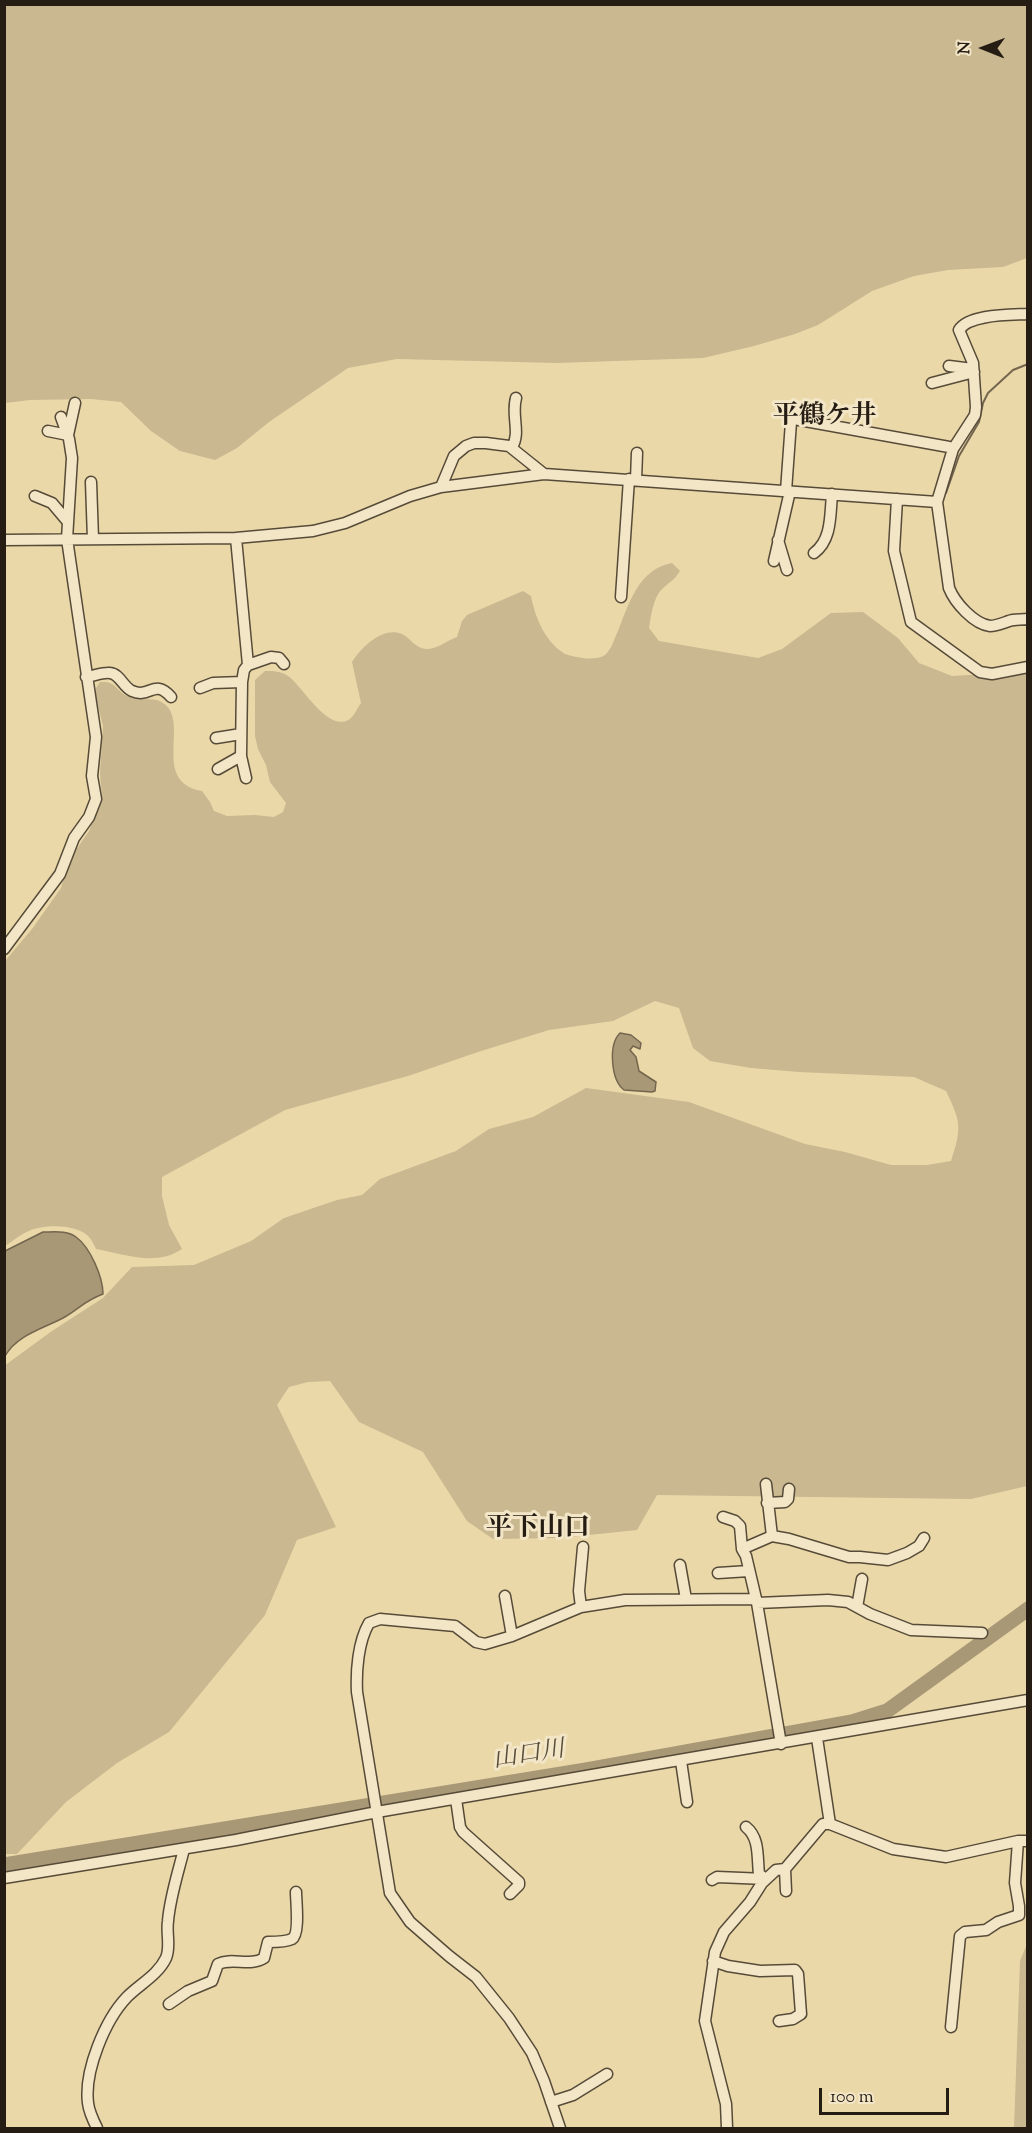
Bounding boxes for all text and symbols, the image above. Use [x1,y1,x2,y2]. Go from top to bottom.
north arrow [954,18,1014,78]
text: N [954,41,977,54]
district label: 平鶴ケ井 [773,403,877,435]
district label: 平下山口 [486,1515,590,1547]
water label: 山口川 [491,1737,567,1777]
scale bar [822,2076,952,2114]
text: 100 m [830,2085,874,2111]

